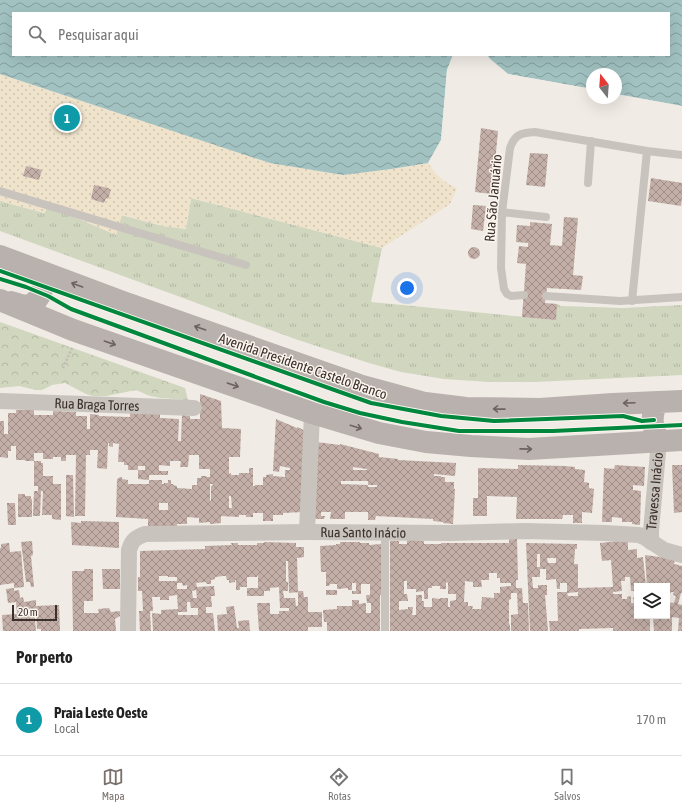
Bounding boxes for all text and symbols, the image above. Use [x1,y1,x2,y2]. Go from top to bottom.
search box [12,12,670,56]
icon: search [26,23,48,45]
text: Pesquisar aqui [58,26,139,43]
north arrow [586,68,622,104]
pin: 1 [54,103,80,133]
street label: Rua São Januário [481,153,505,243]
your location [397,278,417,298]
one-way arrow [72,280,84,288]
one-way arrow [193,324,206,331]
street label: Avenida Presidente Castelo Branco [217,330,389,402]
one-way arrow [104,340,117,347]
one-way arrow [227,382,239,390]
street label: Rua Braga Torres [54,395,140,414]
one-way arrow [623,400,636,407]
one-way arrow [493,405,506,412]
one-way arrow [350,423,362,431]
one-way arrow [519,445,532,453]
street label: Travessa Inácio [643,452,666,531]
street label: Rua Santo Inácio [320,524,406,541]
map controls [634,583,670,619]
button: layers [634,583,670,619]
scale bar [12,603,57,622]
text: 20 m [18,606,38,618]
text: Por perto [16,647,73,667]
text: Praia Leste Oeste [54,704,148,721]
text: 1 [26,712,32,727]
text: 170 m [637,712,666,727]
text: Local [54,721,79,736]
tab: Mapa [102,766,125,802]
tab: Rotas [328,766,351,802]
tab: Salvos [554,766,580,802]

